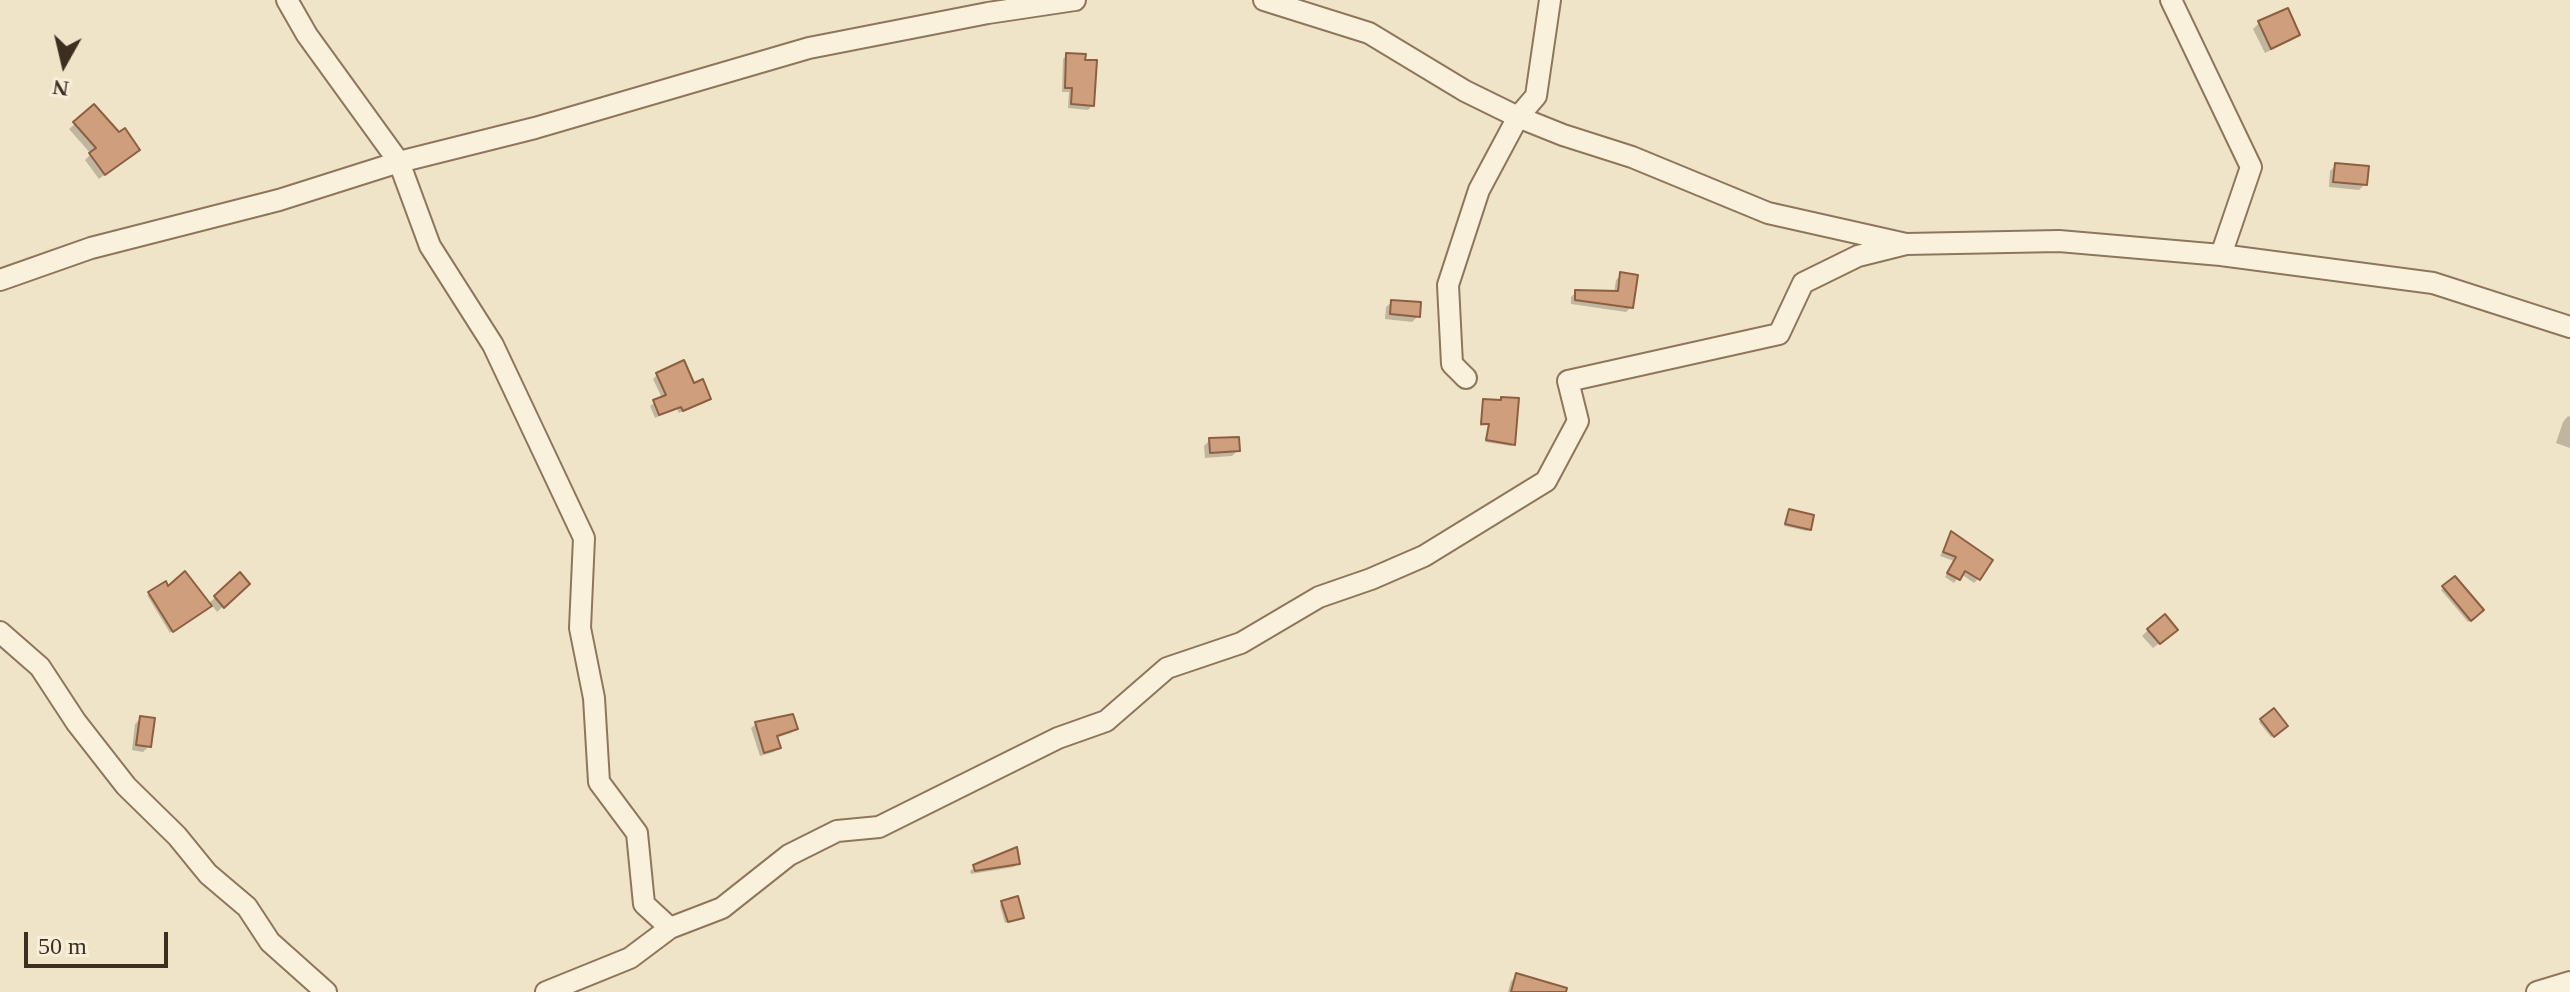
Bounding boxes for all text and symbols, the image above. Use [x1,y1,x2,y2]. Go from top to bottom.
north arrow [24,24,104,104]
text: N [51,75,70,102]
scale bar [28,916,172,966]
text: 50 m [38,933,87,959]

